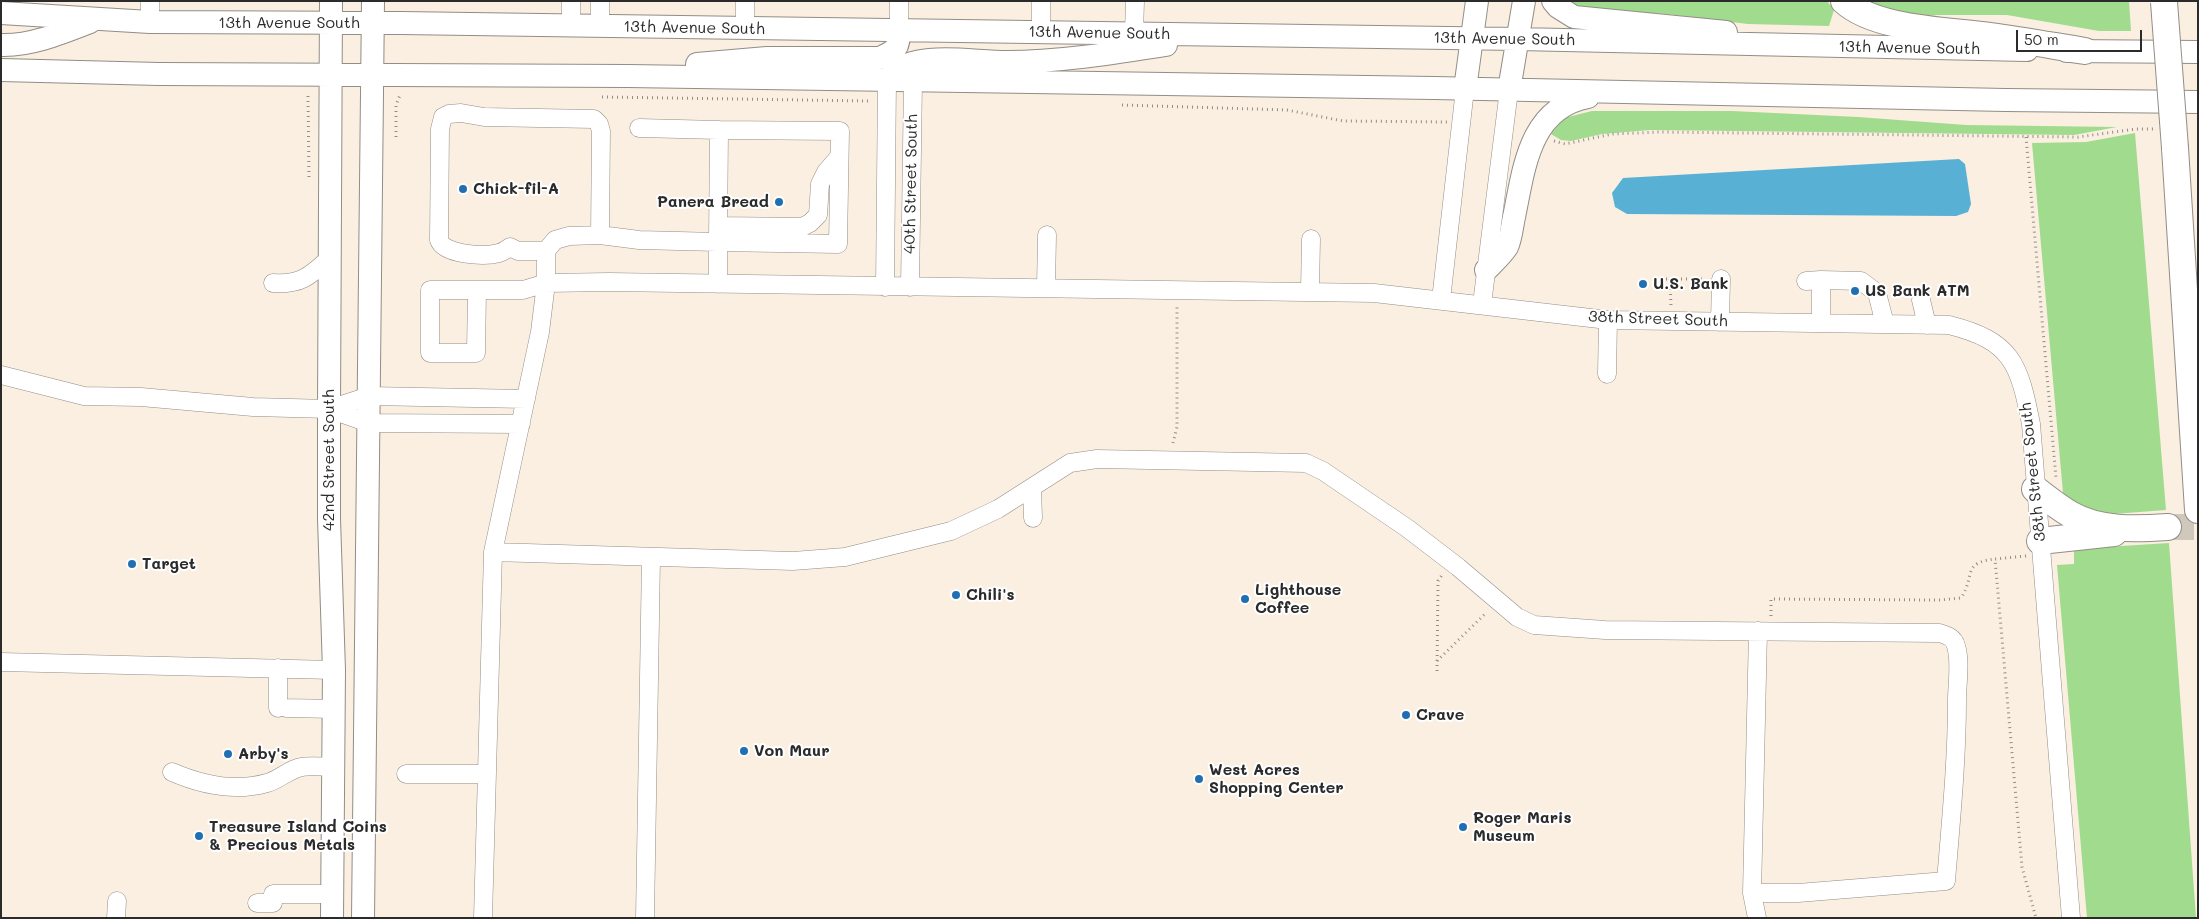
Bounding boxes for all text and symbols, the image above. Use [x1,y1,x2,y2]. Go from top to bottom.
street label: 13th Avenue South [218,13,360,33]
street label: 13th Avenue South [623,17,765,39]
scale bar [2019,20,2145,52]
street label: 13th Avenue South [1028,22,1170,44]
street label: 13th Avenue South [1433,28,1575,50]
text: 50 m [2024,29,2059,49]
street label: 13th Avenue South [1838,37,1980,59]
street label: 40th Street South [900,114,922,254]
place label: Chick-fil-A [473,179,559,199]
marker: Chick-fil-A [457,183,469,195]
place label: Panera Bread [657,192,769,212]
marker: Panera Bread [773,196,785,208]
place label: U.S. Bank [1653,274,1728,294]
marker: U.S. Bank [1637,278,1649,290]
place label: US Bank ATM [1865,281,1970,301]
marker: US Bank ATM [1849,285,1861,297]
street label: 38th Street South [1588,307,1728,331]
street label: 42nd Street South [319,389,339,531]
street label: 38th Street South [2016,402,2050,542]
place label: Target [142,554,196,574]
marker: Target [126,558,138,570]
place label: Lighthouse Coffee [1255,580,1341,618]
place label: Chili's [966,585,1015,605]
marker: Chili's [950,589,962,601]
marker: Lighthouse Coffee [1239,593,1251,605]
place label: Crave [1416,705,1464,725]
marker: Crave [1400,709,1412,721]
place label: Von Maur [754,741,830,761]
place label: Arby's [238,744,289,764]
marker: Von Maur [738,745,750,757]
marker: Arby's [222,748,234,760]
place label: West Acres Shopping Center [1209,760,1344,798]
marker: West Acres Shopping Center [1193,773,1205,785]
place label: Roger Maris Museum [1473,808,1572,846]
place label: Treasure Island Coins & Precious Metals [209,817,387,855]
marker: Roger Maris Museum [1457,821,1469,833]
marker: Treasure Island Coins & Precious Metals [193,830,205,842]

